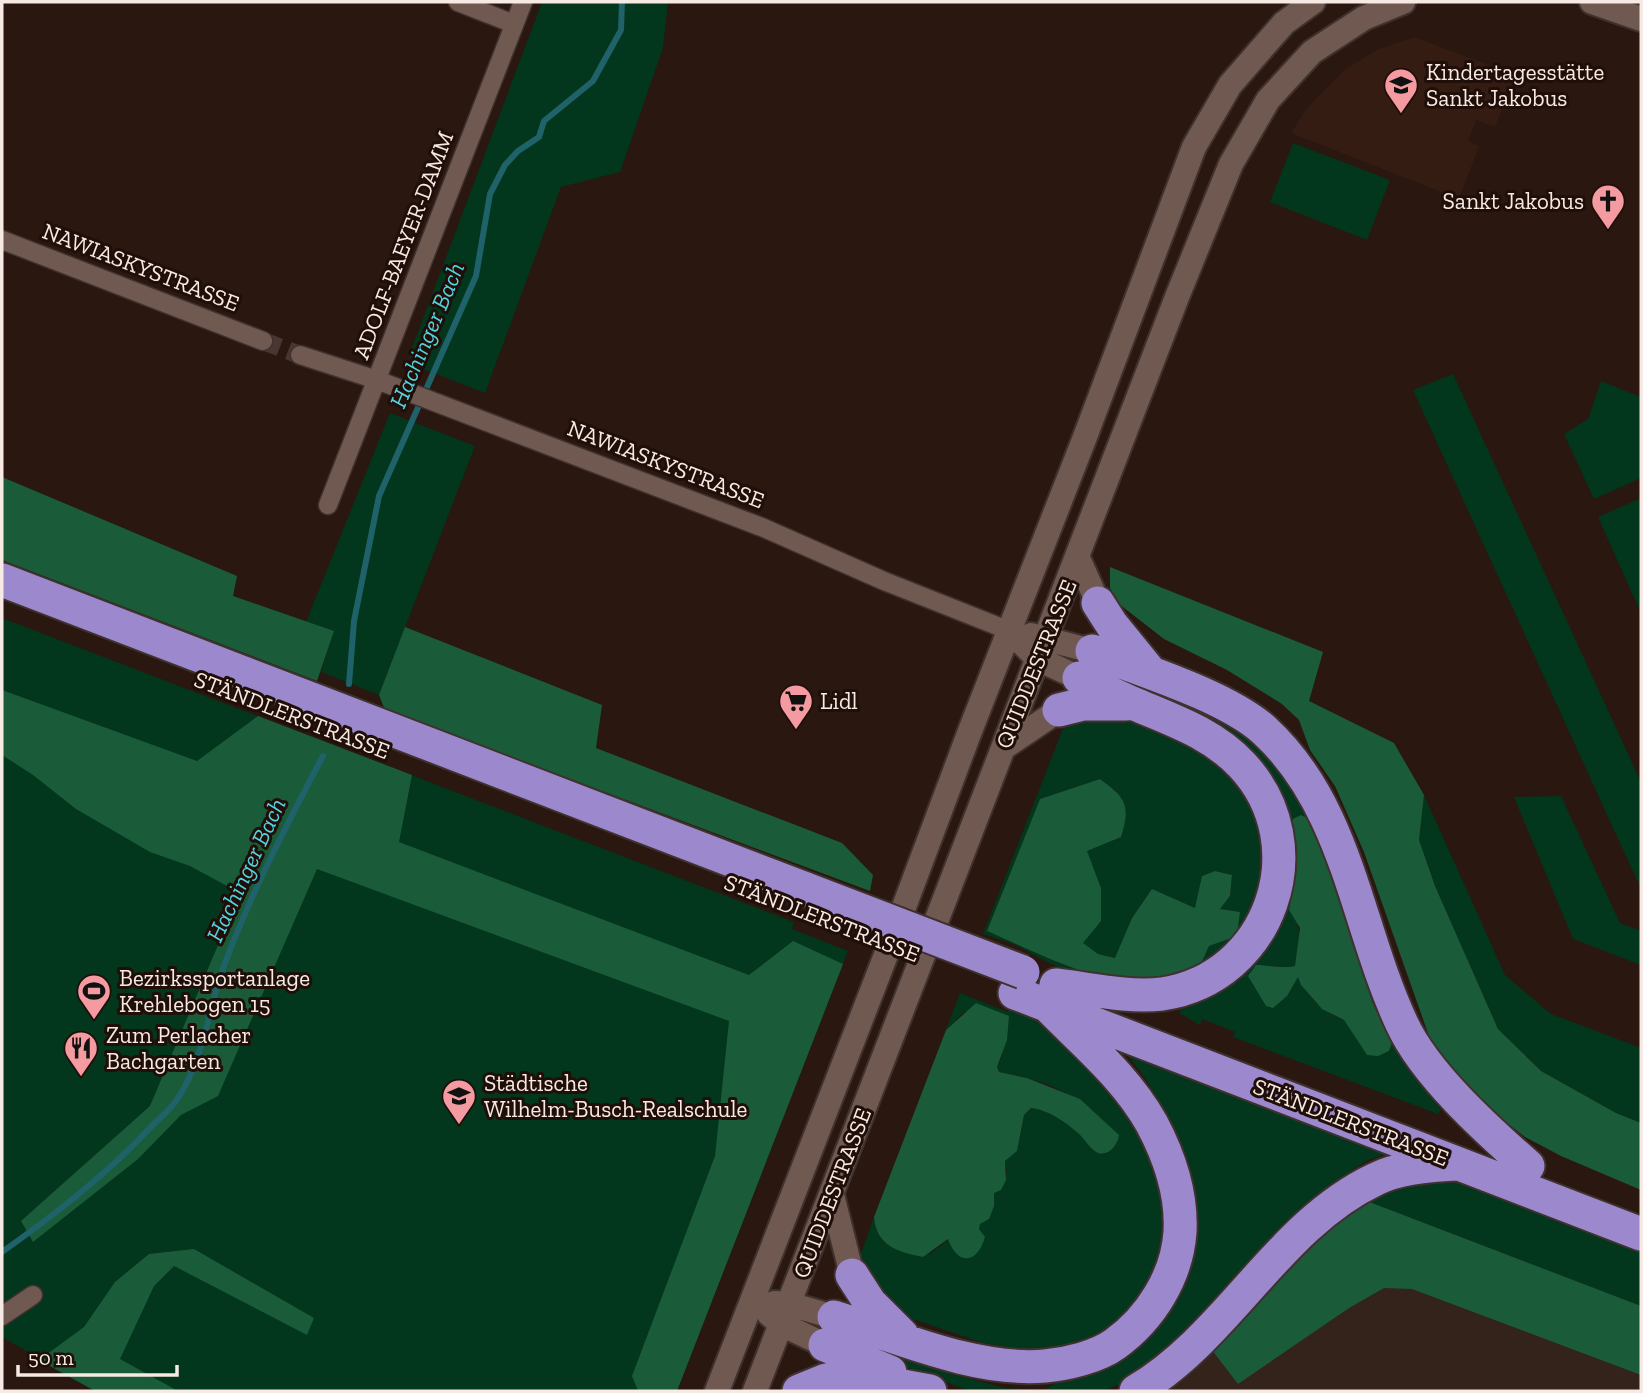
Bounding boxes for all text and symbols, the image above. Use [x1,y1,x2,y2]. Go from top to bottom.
place label: Kindertagesstätte Sankt Jakobus [1426,58,1604,112]
school or university icon: Kindertagesstätte Sankt Jakobus [1382,66,1420,115]
street label: ADOLF-BAEYER-DAMM [347,127,459,363]
church icon: Sankt Jakobus [1589,182,1627,231]
place label: Sankt Jakobus [1443,187,1584,215]
street label: NAWIASKYSTRASSE [39,217,243,317]
water label: Hachinger Bach [383,258,470,412]
street label: NAWIASKYSTRASSE [564,414,768,514]
street label: QUIDDESTRASSE [989,575,1083,753]
street label: STÄNDLERSTRASSE [190,665,394,765]
supermarket icon: Lidl [777,682,815,731]
place label: Lidl [820,687,858,715]
water label: Hachinger Bach [200,793,292,946]
street label: STÄNDLERSTRASSE [720,868,924,968]
place label: Bezirkssportanlage Krehlebogen 15 [119,964,310,1018]
sports icon: Bezirkssportanlage Krehlebogen 15 [75,972,113,1021]
place label: Zum Perlacher Bachgarten [106,1021,251,1075]
restaurant icon: Zum Perlacher Bachgarten [62,1029,100,1078]
place label: Städtische Wilhelm-Busch-Realschule [484,1069,747,1123]
street label: STÄNDLERSTRASSE [1249,1072,1453,1172]
school or university icon: Städtische Wilhelm-Busch-Realschule [440,1077,478,1126]
street label: QUIDDESTRASSE [787,1104,877,1282]
scale bar [18,1334,177,1378]
text: 50 m [28,1345,74,1370]

